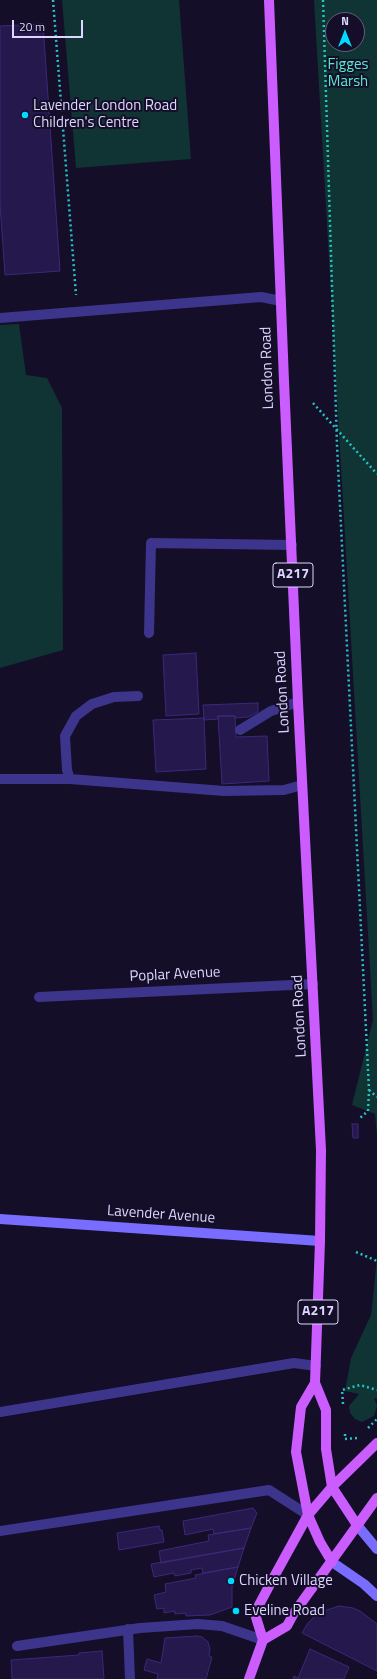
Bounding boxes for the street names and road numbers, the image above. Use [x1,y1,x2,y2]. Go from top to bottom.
street label: London Road [258,326,278,410]
road number: A217 [273,563,313,587]
street label: London Road [272,650,294,734]
street label: Poplar Avenue [129,964,221,986]
street label: London Road [289,974,311,1058]
street label: Lavender Avenue [106,1202,216,1228]
road number: A217 [298,1300,338,1324]

